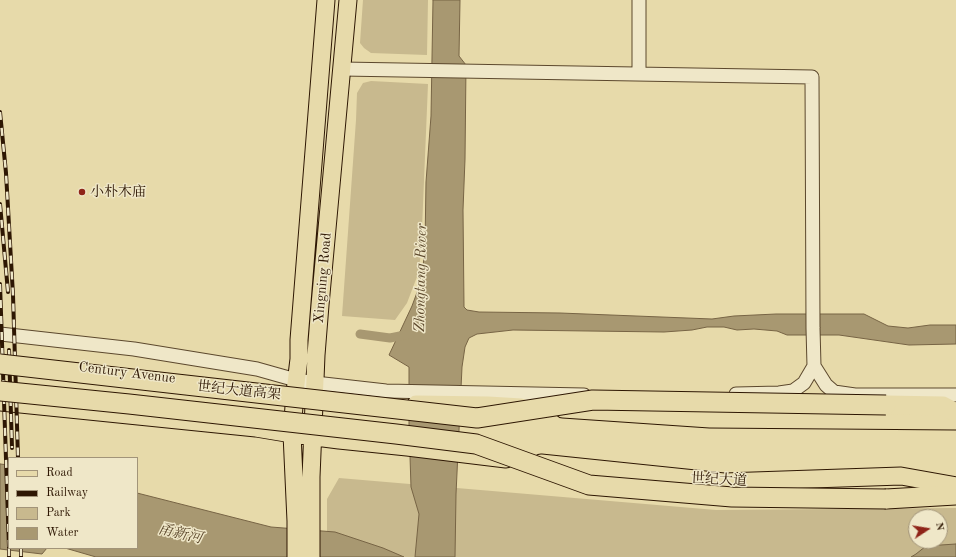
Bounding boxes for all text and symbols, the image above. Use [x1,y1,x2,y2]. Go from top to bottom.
place label: 小朴木庙 [90,184,146,200]
marker: 小朴木庙 [77,187,87,197]
water label: Zhongtang River [411,223,431,333]
street label: Xingning Road [311,232,335,324]
street label: Century Avenue [78,359,176,387]
street label: 世纪大道高架 [196,378,282,404]
legend [8,457,138,549]
text: Road [46,467,73,479]
street label: 世纪大道 [691,470,747,490]
text: Railway [46,487,88,499]
text: Park [46,507,71,519]
north arrow [908,509,948,549]
water label: 甬新河 [156,520,204,548]
text: N [933,521,946,532]
text: Water [46,527,78,539]

